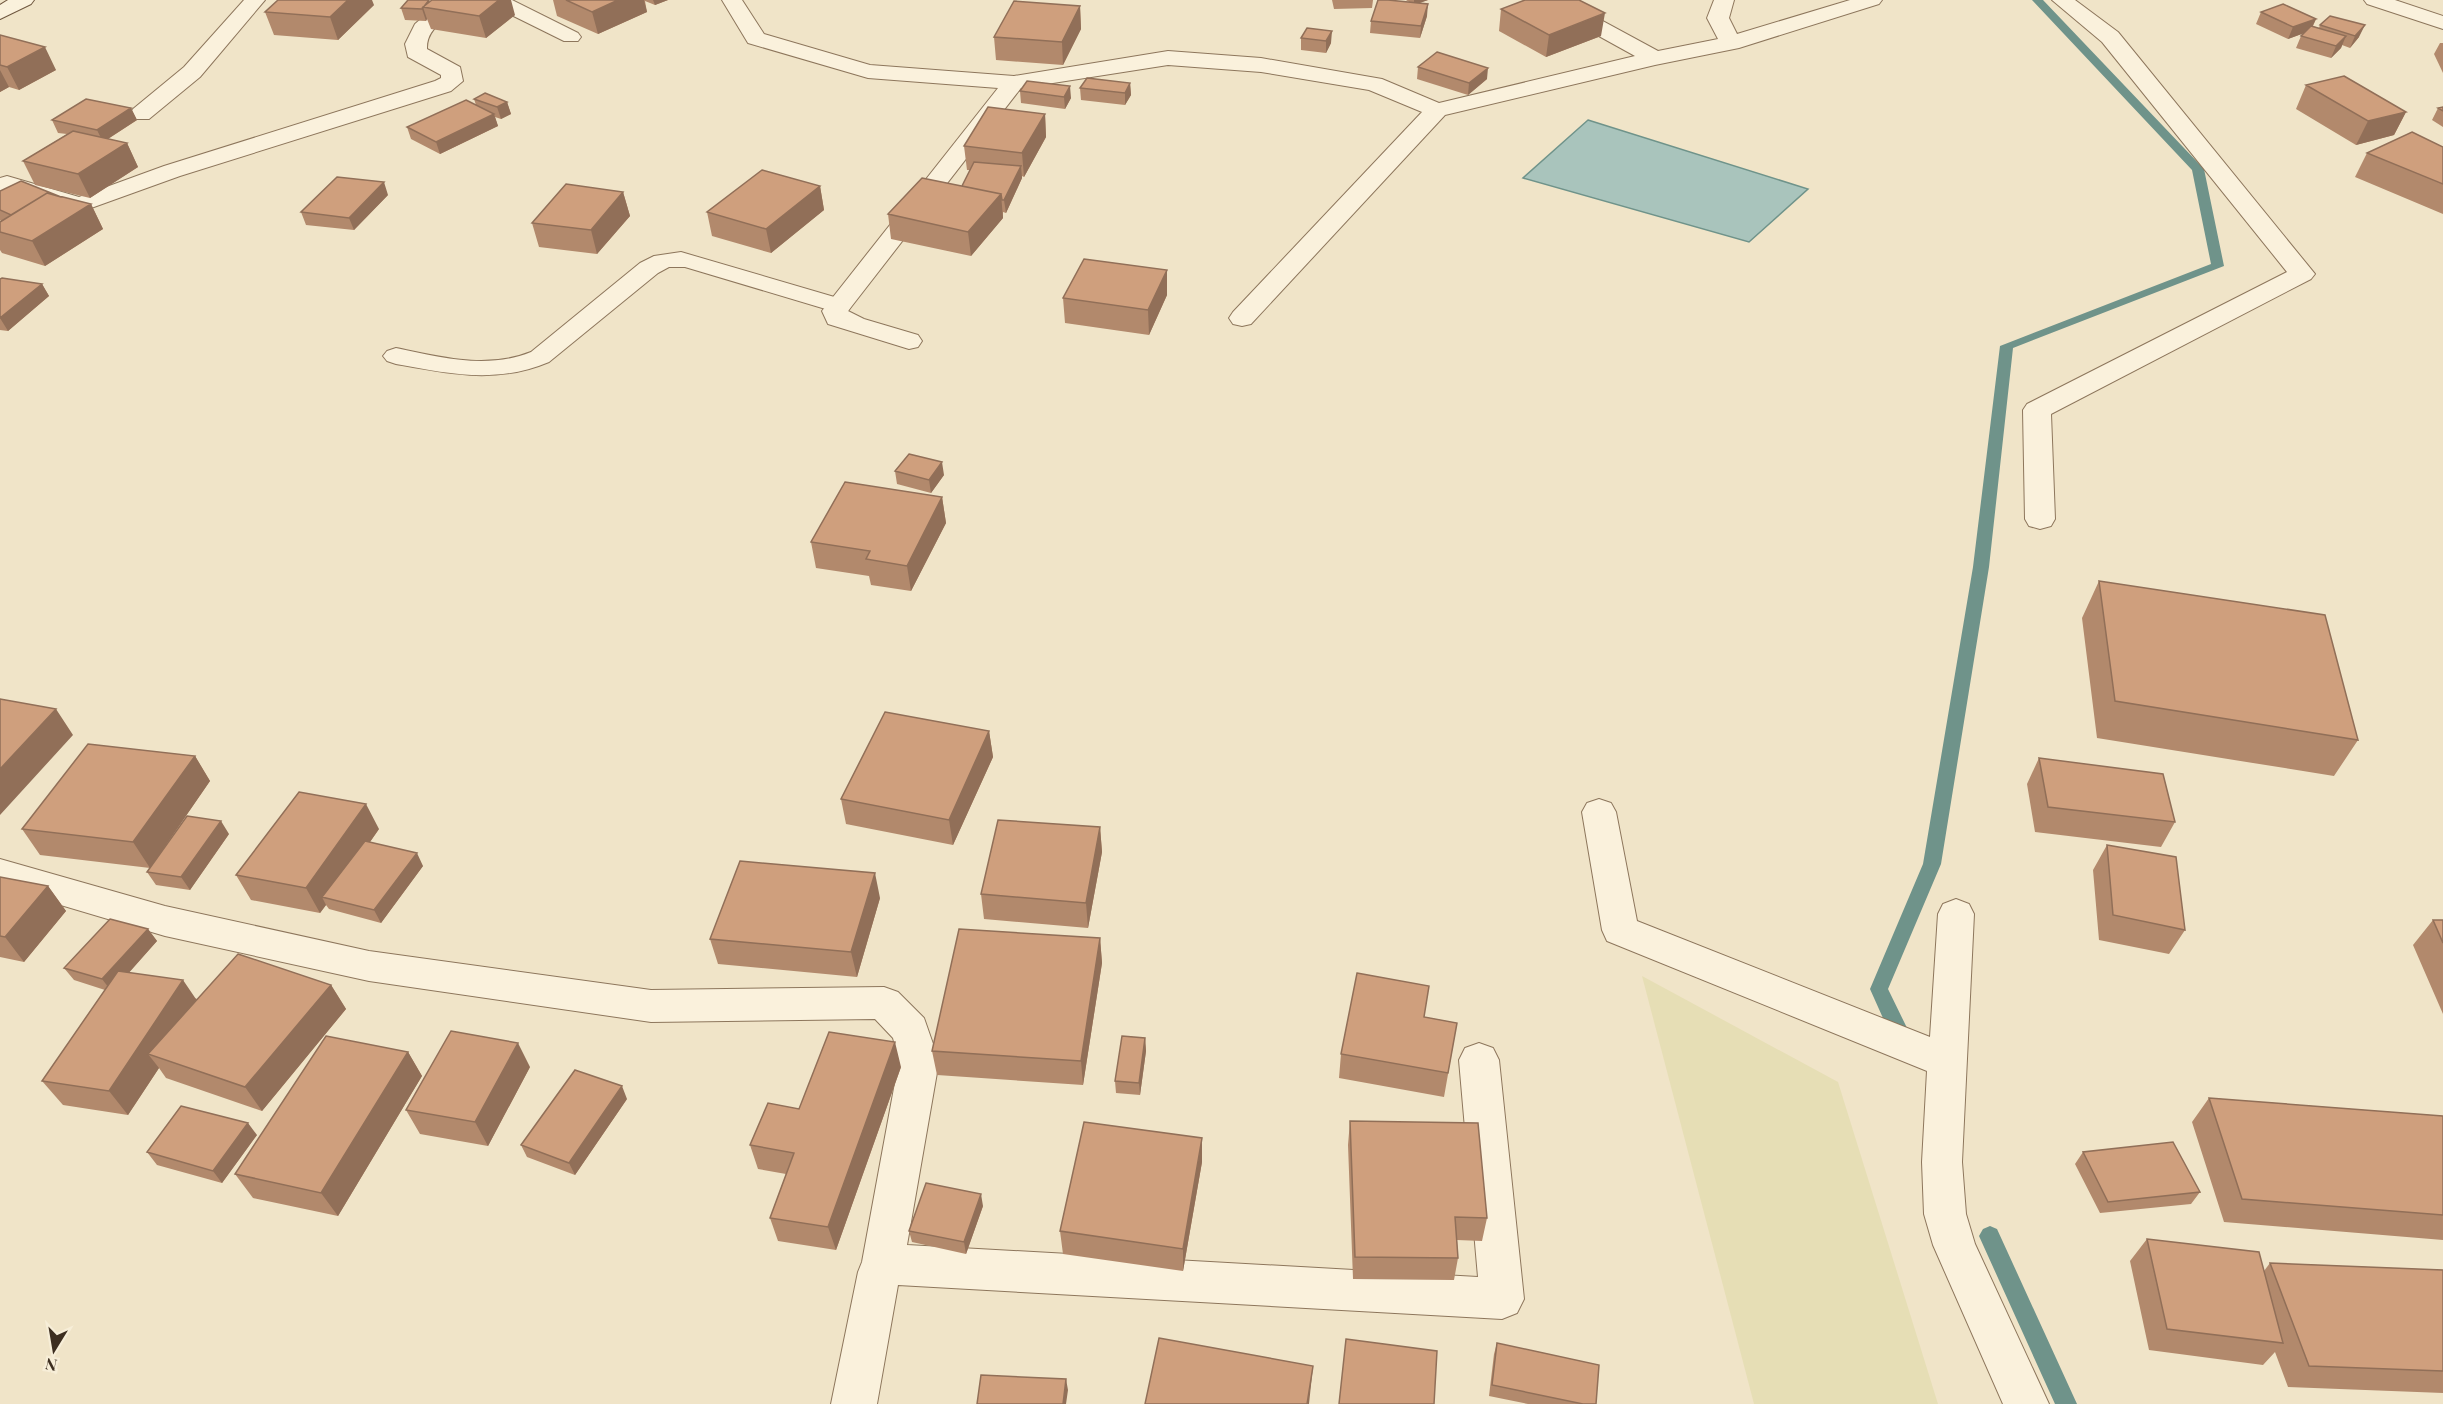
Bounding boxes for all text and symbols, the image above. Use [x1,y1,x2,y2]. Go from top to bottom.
north arrow [24,1320,84,1380]
text: N [43,1354,59,1377]

